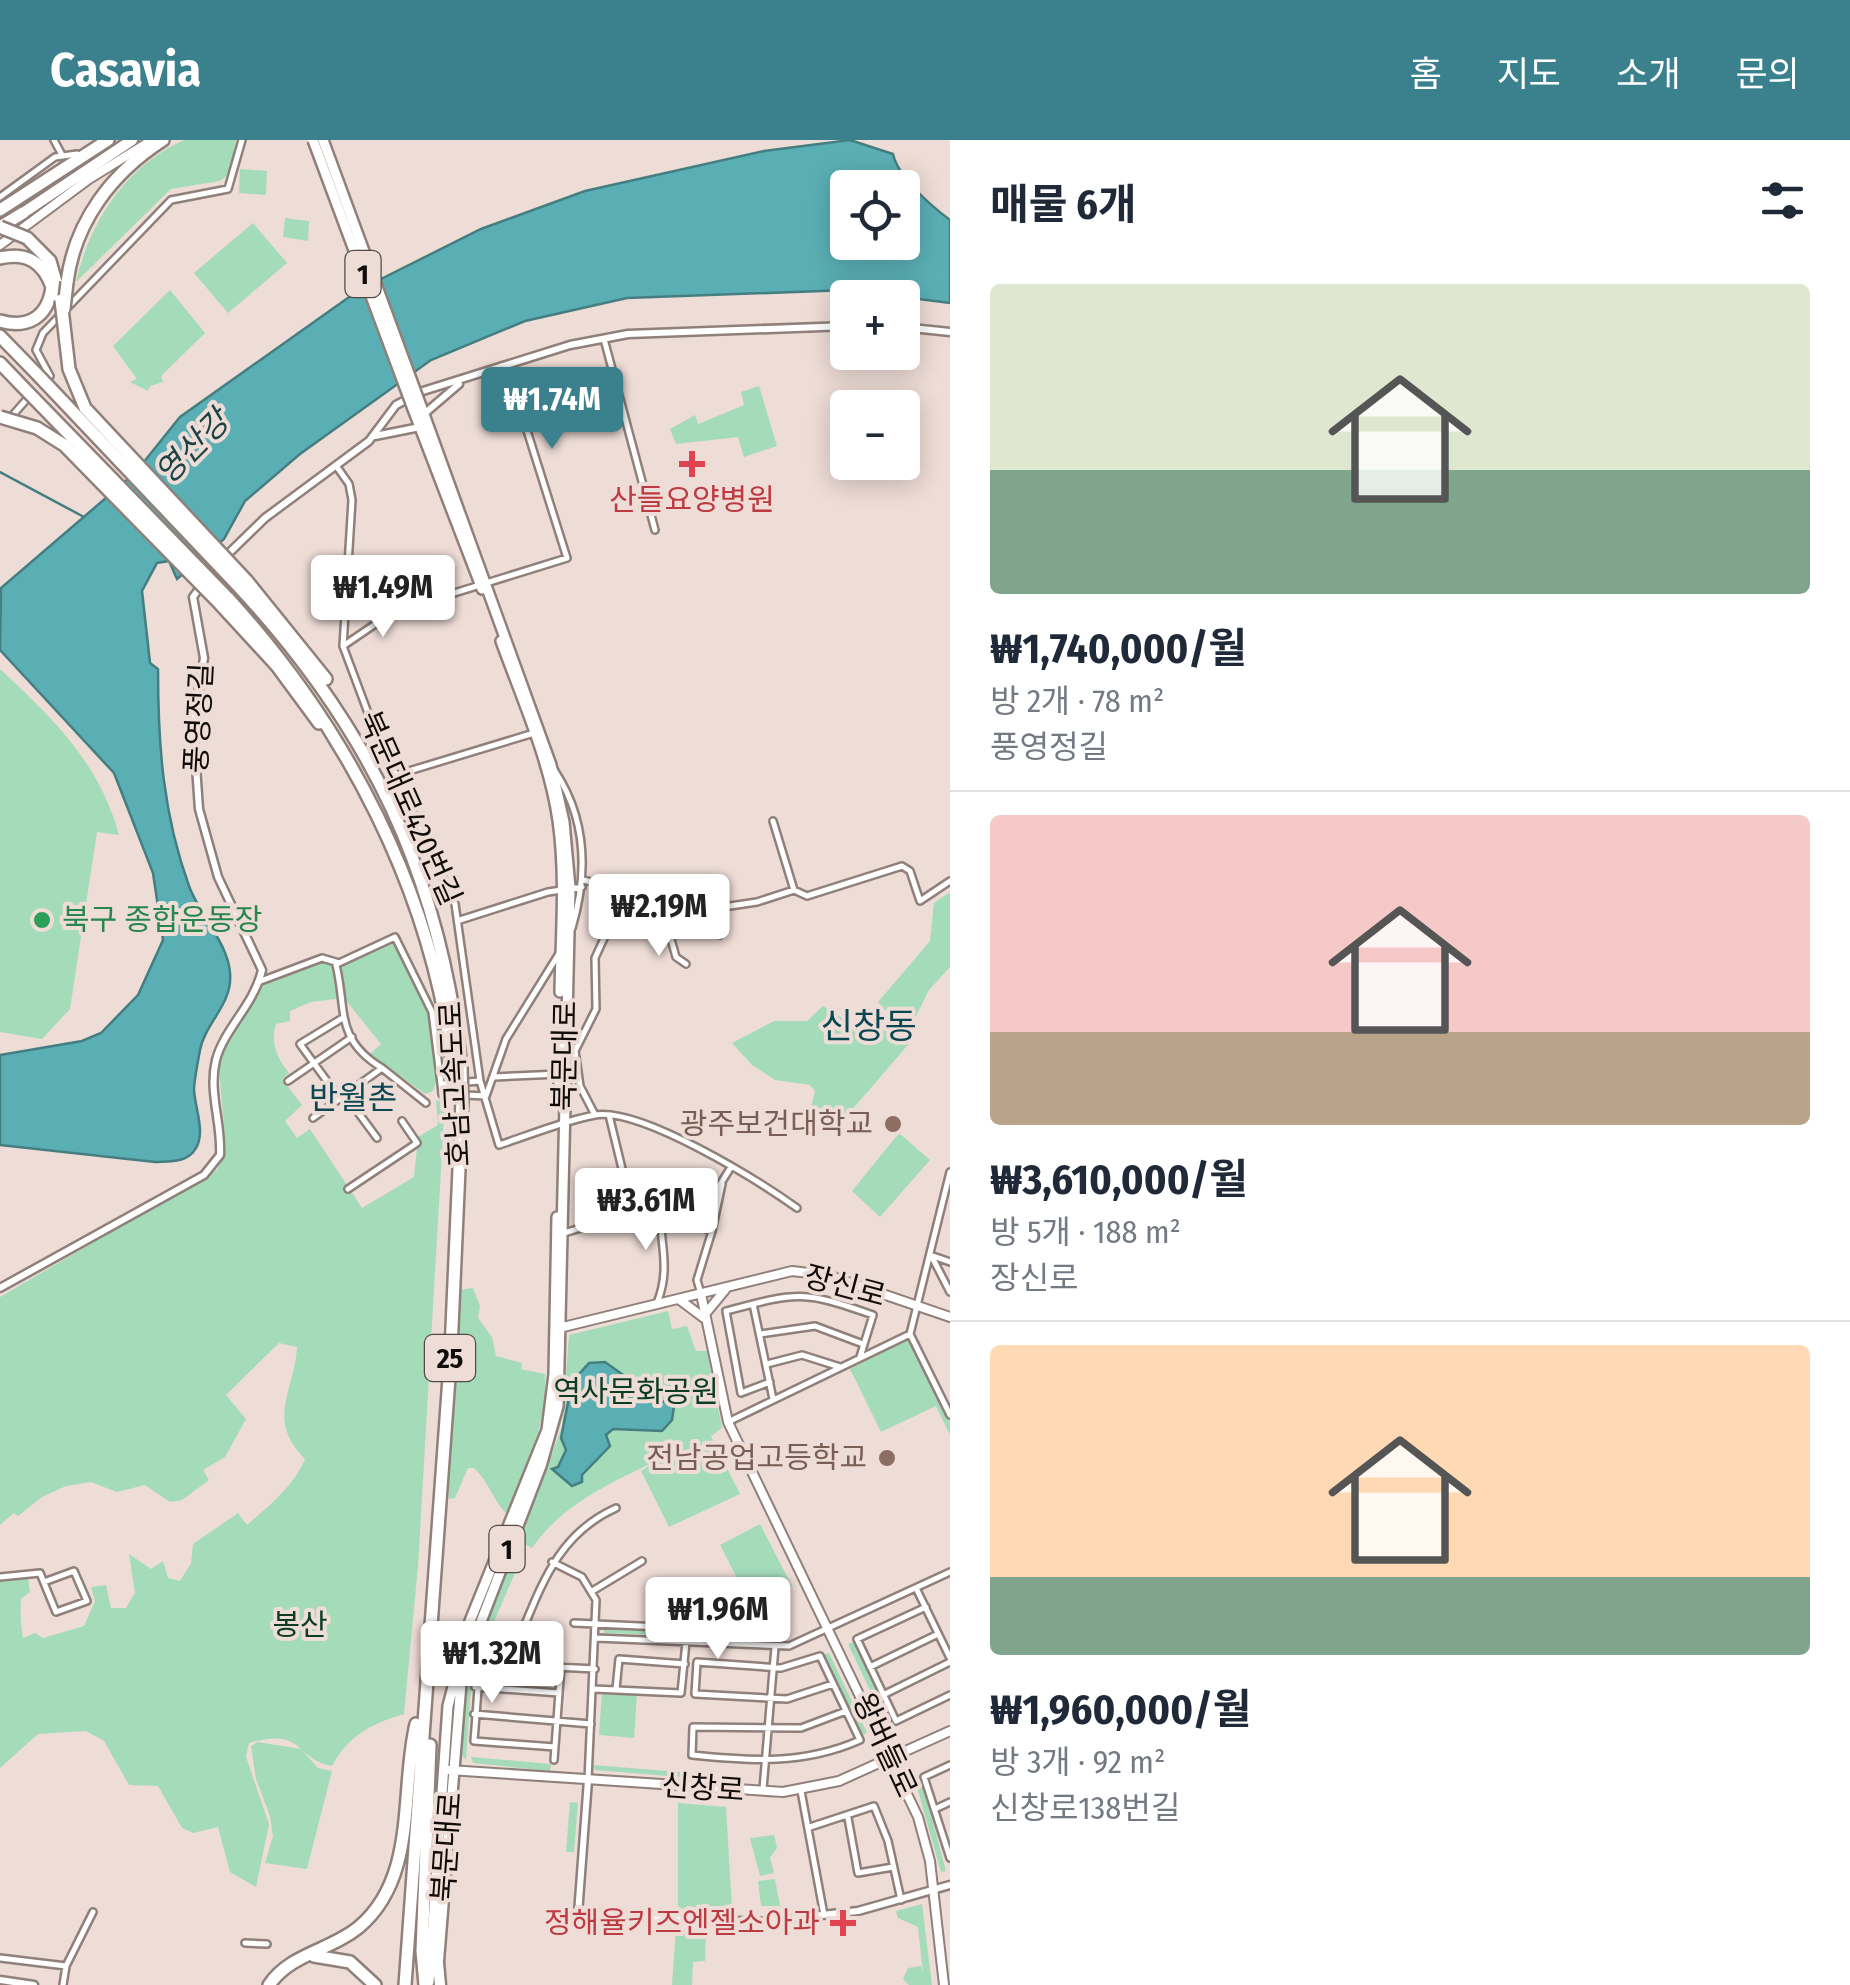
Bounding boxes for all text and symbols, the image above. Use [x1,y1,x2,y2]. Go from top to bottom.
text: Casavia [50,41,201,99]
text: 홈 [1410,53,1442,95]
text: 지도 [1497,53,1561,95]
text: 소개 [1616,53,1681,95]
text: 문의 [1736,53,1800,95]
map controls [830,170,920,480]
button: locate [830,170,920,260]
icon: filters [1755,173,1810,228]
text: 매물 6개 [990,180,1137,230]
road number: 1 [346,251,380,297]
button: + [830,280,920,370]
icon: home [1310,349,1490,529]
pin: ₩1.74M [471,367,633,452]
text: ₩1.74M [503,380,601,418]
button: − [830,390,920,480]
water label: 영산강 [147,399,240,492]
marker: 산들요양병원 [679,451,705,477]
place label: 산들요양병원 [609,482,775,518]
pin: ₩1.49M [302,555,464,640]
text: ₩1.49M [333,568,433,606]
text: ₩1,740,000/월 [990,624,1247,674]
street label: 풍영정길 [178,662,220,774]
text: 방 2개 · 78 m² [990,682,1164,720]
street label: 북문대로420번길 [351,705,469,911]
text: 풍영정길 [990,728,1108,766]
pin: ₩2.19M [578,874,740,959]
icon: home [1310,880,1490,1060]
text: ₩2.19M [611,887,707,925]
place label: 북구 종합운동장 [62,902,262,938]
marker: 북구 종합운동장 [31,909,53,931]
street label: 호남고속도로 [433,1000,477,1168]
street label: 북문대로 [546,1000,584,1112]
district label: 신창동 [821,1005,917,1047]
district label: 반월촌 [309,1079,397,1117]
place label: 광주보건대학교 [680,1106,873,1142]
marker: 광주보건대학교 [882,1113,904,1135]
text: ₩3,610,000/월 [990,1155,1248,1205]
pin: ₩3.61M [565,1168,727,1253]
text: ₩3.61M [597,1181,695,1219]
text: 방 5개 · 188 m² [990,1213,1181,1251]
street label: 장신로 [800,1258,890,1314]
text: 장신로 [990,1259,1078,1297]
road number: 25 [425,1335,475,1381]
park label: 역사문화공원 [553,1374,719,1410]
icon: home [1310,1410,1490,1590]
place label: 전남공업고등학교 [646,1440,867,1476]
marker: 전남공업고등학교 [876,1447,898,1469]
road number: 1 [490,1526,524,1572]
pin: ₩1.96M [637,1577,799,1662]
text: ₩1.96M [667,1590,769,1628]
park label: 봉산 [272,1607,328,1643]
pin: ₩1.32M [411,1621,573,1706]
text: ₩1.32M [443,1634,541,1672]
text: ₩1,960,000/월 [990,1685,1251,1735]
street label: 왕버들로 [845,1687,925,1803]
text: 방 3개 · 92 m² [990,1743,1165,1781]
street label: 신창로 [660,1767,746,1809]
text: 신창로138번길 [990,1789,1180,1827]
street label: 북문대로 [425,1791,469,1903]
place label: 정해율키즈엔젤소아과 [544,1905,820,1941]
marker: 정해율키즈엔젤소아과 [830,1910,856,1936]

